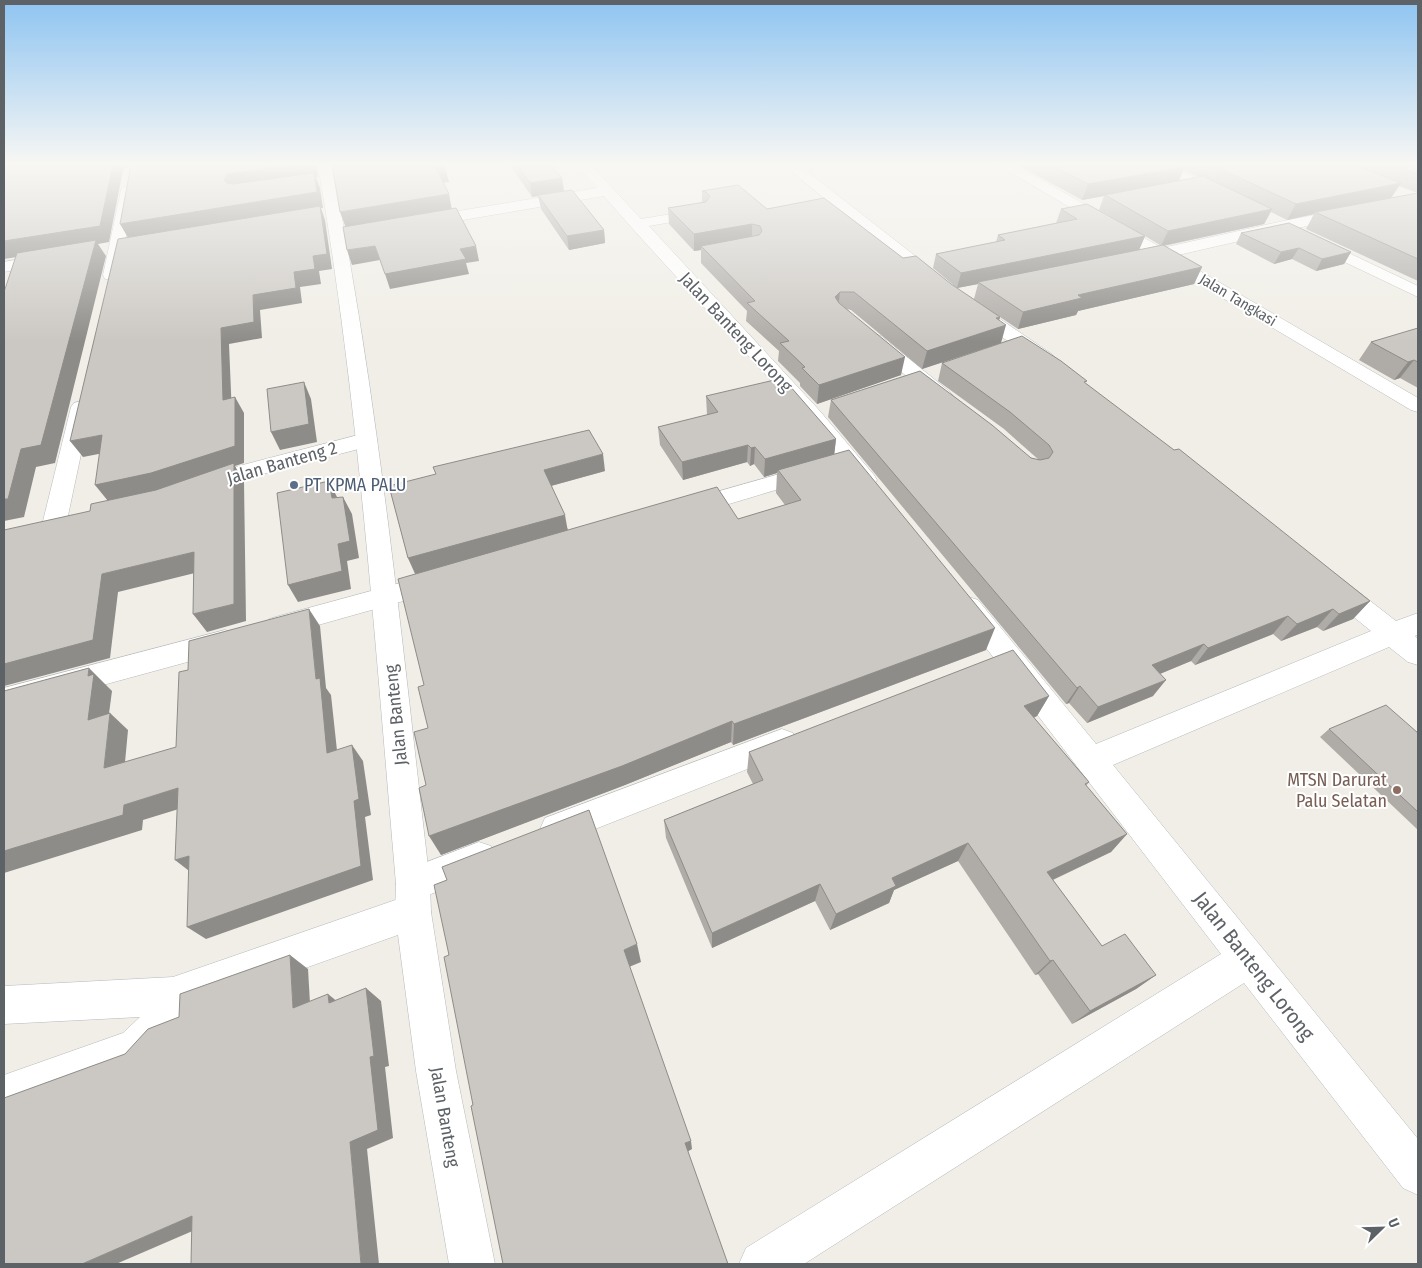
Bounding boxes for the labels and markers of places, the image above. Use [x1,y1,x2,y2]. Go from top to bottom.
place label: PT KPMA PALU [304,474,406,496]
marker: PT KPMA PALU [288,479,300,491]
place label: MTSN Darurat Palu Selatan [1287,769,1387,812]
marker: MTSN Darurat Palu Selatan [1391,784,1403,796]

